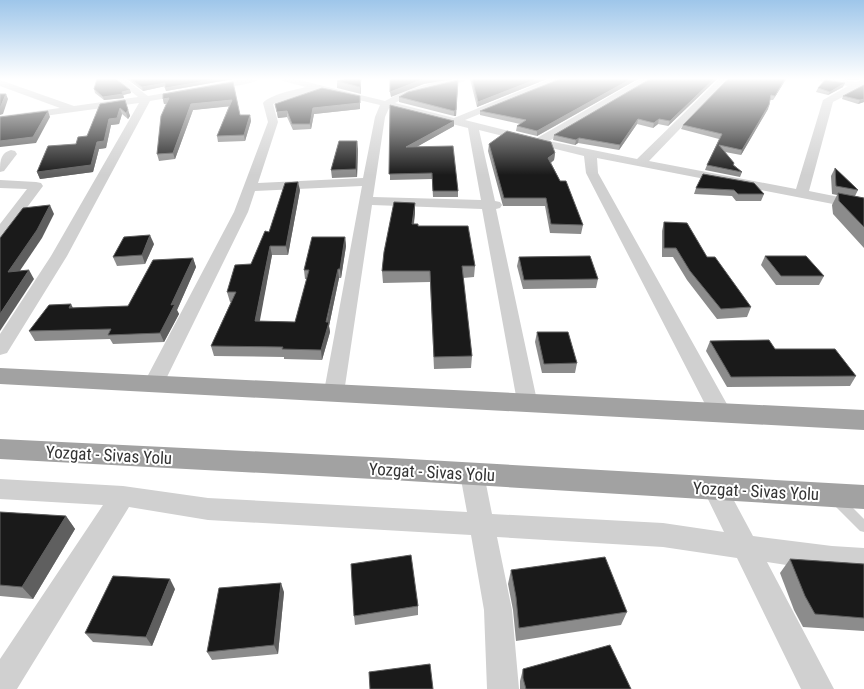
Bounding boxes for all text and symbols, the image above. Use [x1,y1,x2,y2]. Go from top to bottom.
street label: Yozgat - Sivas Yolu [45,442,173,468]
street label: Yozgat - Sivas Yolu [368,459,496,485]
street label: Yozgat - Sivas Yolu [692,478,820,504]

